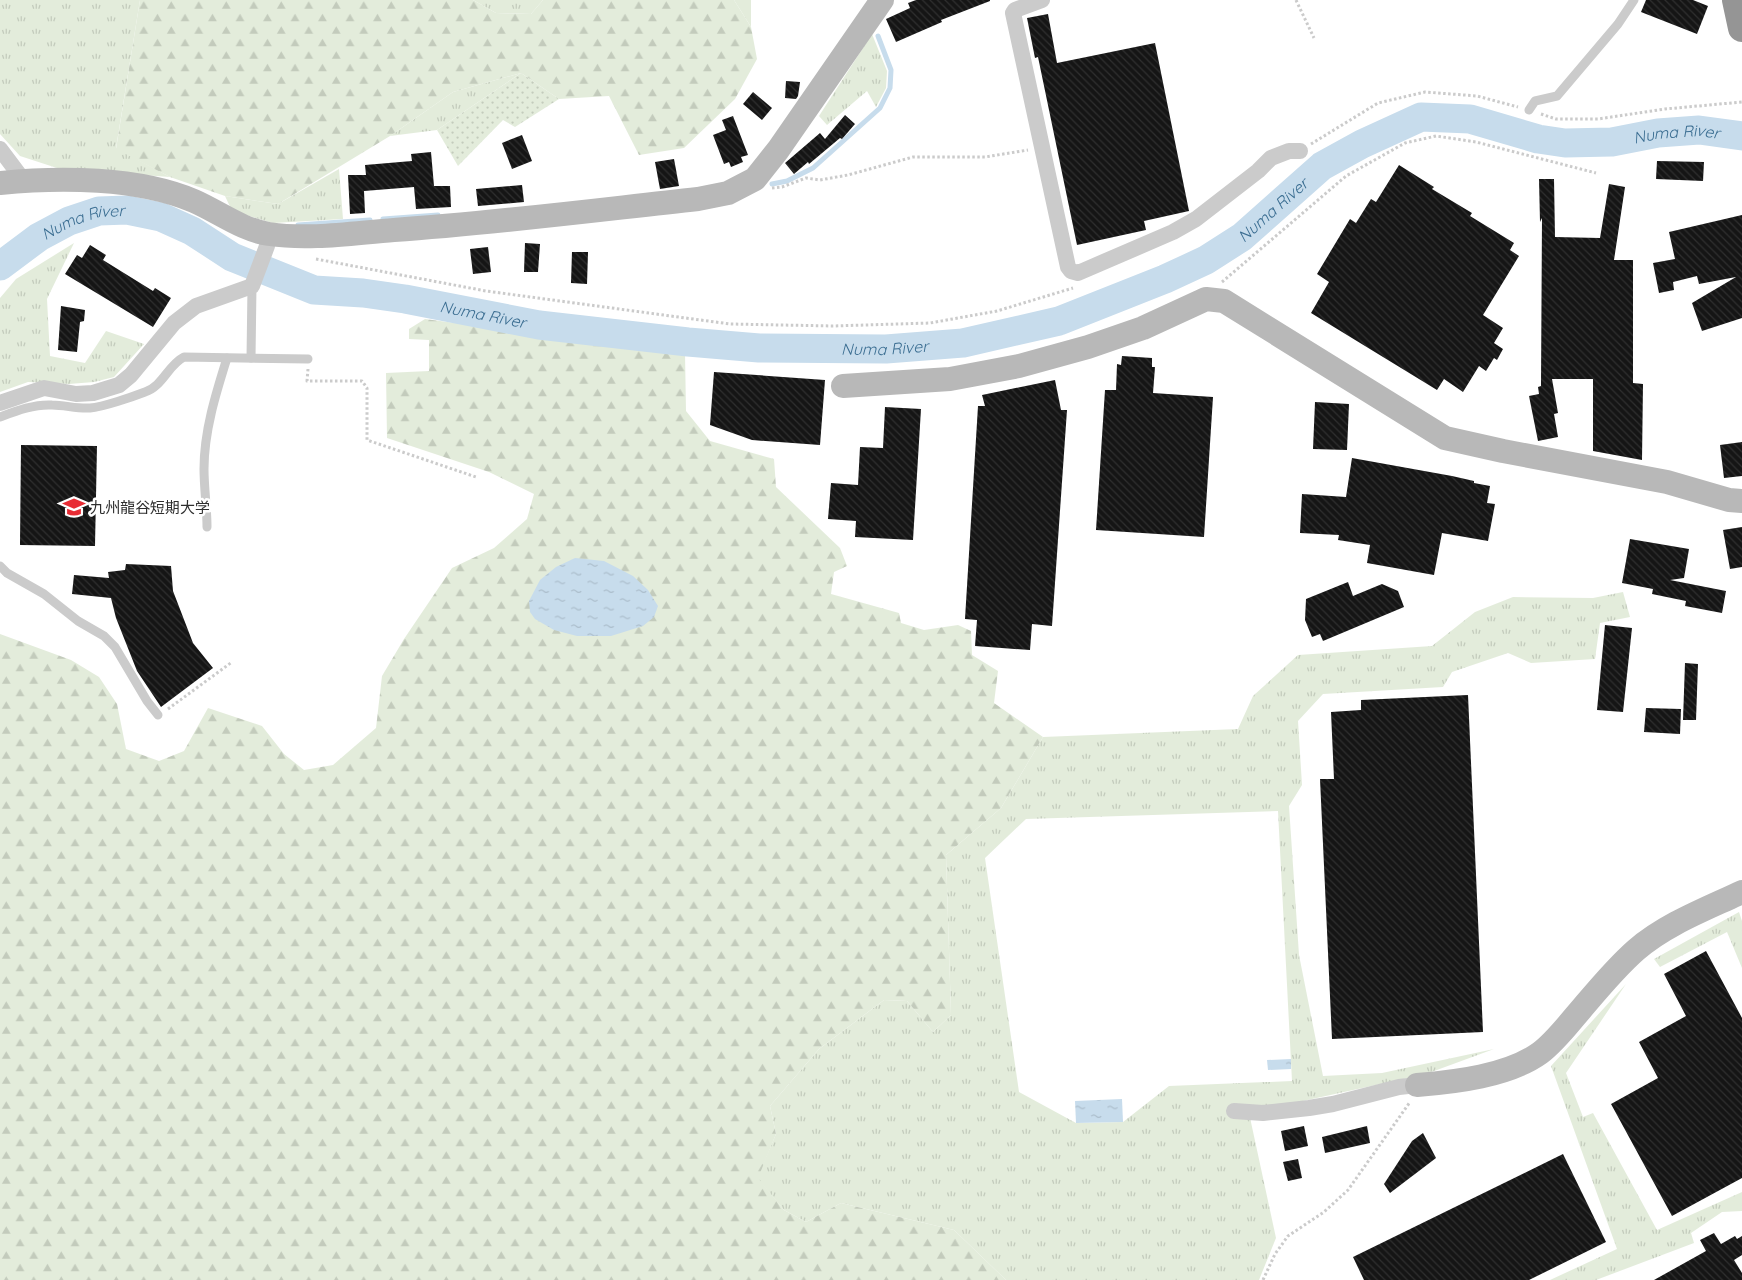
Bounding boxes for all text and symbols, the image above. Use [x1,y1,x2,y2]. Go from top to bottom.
water label: Numa River [1631,120,1723,148]
water label: Numa River [1233,172,1313,246]
water label: Numa River [38,200,127,244]
water label: Numa River [438,296,529,333]
water label: Numa River [841,336,931,359]
school or university icon: 九州龍谷短期大学 [61,494,87,520]
place label: 九州龍谷短期大学 [90,498,210,517]

